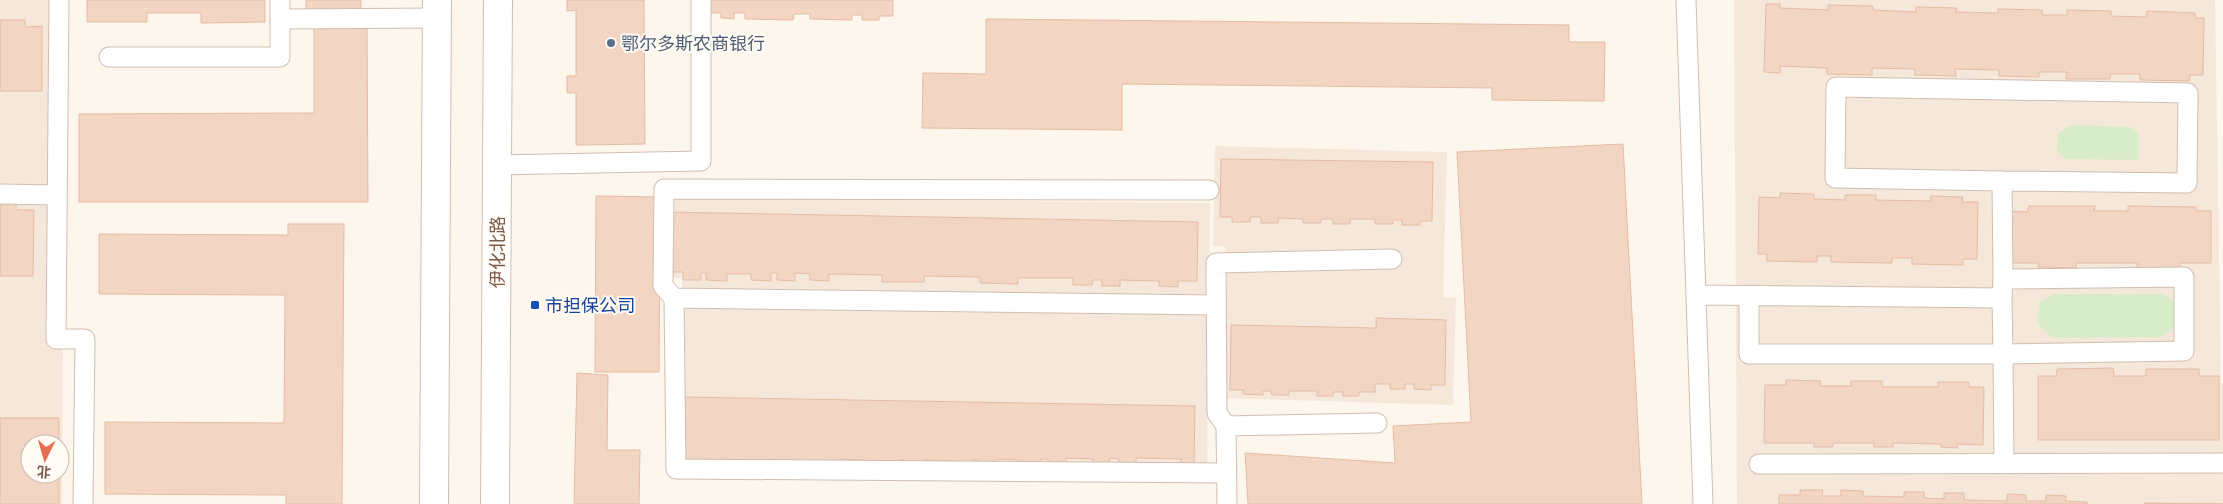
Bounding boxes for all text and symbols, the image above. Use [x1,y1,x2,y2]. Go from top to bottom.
place label: 鄂尔多斯农商银行 [621,32,765,55]
marker: 鄂尔多斯农商银行 [605,37,617,49]
street label: 伊化北路 [486,216,509,288]
place label: 市担保公司 [545,294,635,317]
marker: 市担保公司 [529,299,541,311]
north arrow [20,434,70,484]
text: 北 [36,462,52,482]

